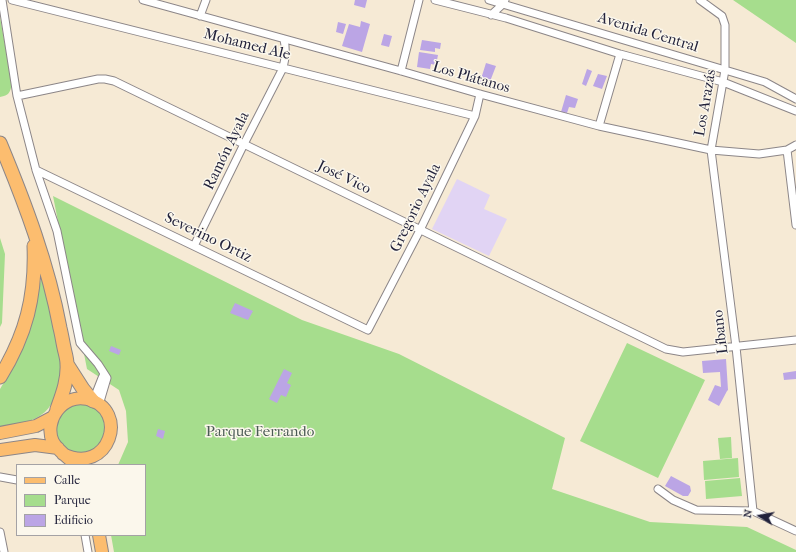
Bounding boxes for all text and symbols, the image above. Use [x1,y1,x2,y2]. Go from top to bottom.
street label: Avenida Central [595,9,701,57]
street label: Mohamed Ale [202,26,292,64]
street label: Los Plátanos [430,58,512,98]
street label: Los Arazás [691,68,721,138]
street label: Ramón Ayala [200,109,254,193]
street label: José Vico [314,157,374,199]
street label: Gregorio Ayala [387,161,445,255]
street label: Severino Ortiz [162,209,254,267]
street label: Líbano [709,309,733,355]
park label: Parque Ferrando [206,423,314,441]
legend [16,464,146,536]
text: Calle [54,473,80,487]
text: Parque [54,493,91,507]
north arrow [740,496,780,536]
text: N [741,508,755,519]
text: Edificio [54,513,93,527]

